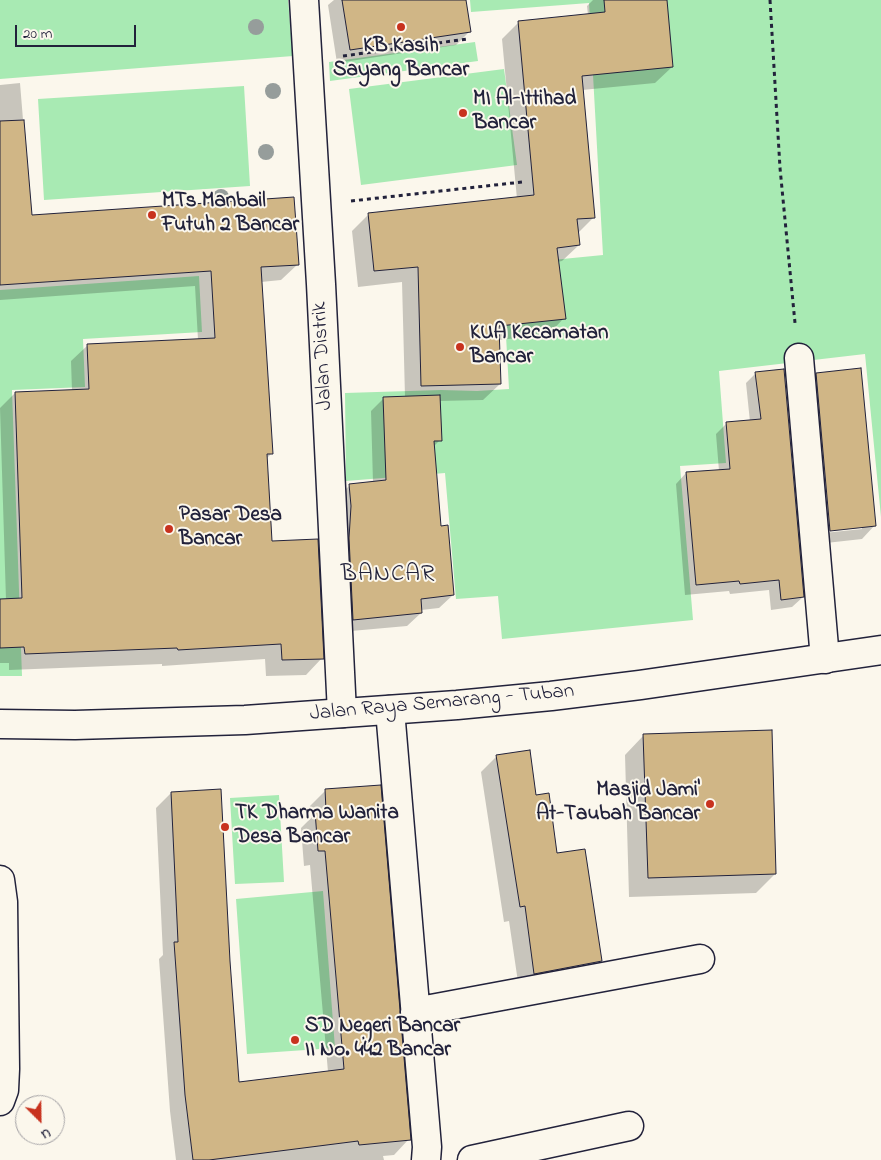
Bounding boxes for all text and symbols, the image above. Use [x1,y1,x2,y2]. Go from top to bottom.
scale bar [18,15,139,47]
marker: KB Kasih Sayang Bancar [395,21,407,33]
text: 20 m [23,23,52,45]
place label: KB Kasih Sayang Bancar [333,35,469,85]
place label: MI Al-Ittihad Bancar [473,88,576,138]
marker: MI Al-Ittihad Bancar [457,107,469,119]
place label: MTs Manbail Futuh 2 Bancar [162,190,299,240]
marker: MTs Manbail Futuh 2 Bancar [146,209,158,221]
street label: Jalan Distrik [309,301,339,411]
place label: KUA Kecamatan Bancar [470,322,608,372]
marker: KUA Kecamatan Bancar [454,341,466,353]
place label: Pasar Desa Bancar [179,504,282,554]
marker: Pasar Desa Bancar [163,523,175,535]
district label: BANCAR [340,562,436,590]
street label: Jalan Raya Semarang - Tuban [309,680,575,728]
place label: Masjid Jami' At-Taubah Bancar [536,779,700,829]
marker: Masjid Jami' At-Taubah Bancar [704,798,716,810]
place label: TK Dharma Wanita Desa Bancar [235,802,399,852]
marker: TK Dharma Wanita Desa Bancar [219,821,231,833]
place label: SD Negeri Bancar II No. 442 Bancar [305,1015,460,1065]
marker: SD Negeri Bancar II No. 442 Bancar [289,1034,301,1046]
north arrow [15,1095,65,1145]
text: U [37,1122,54,1145]

